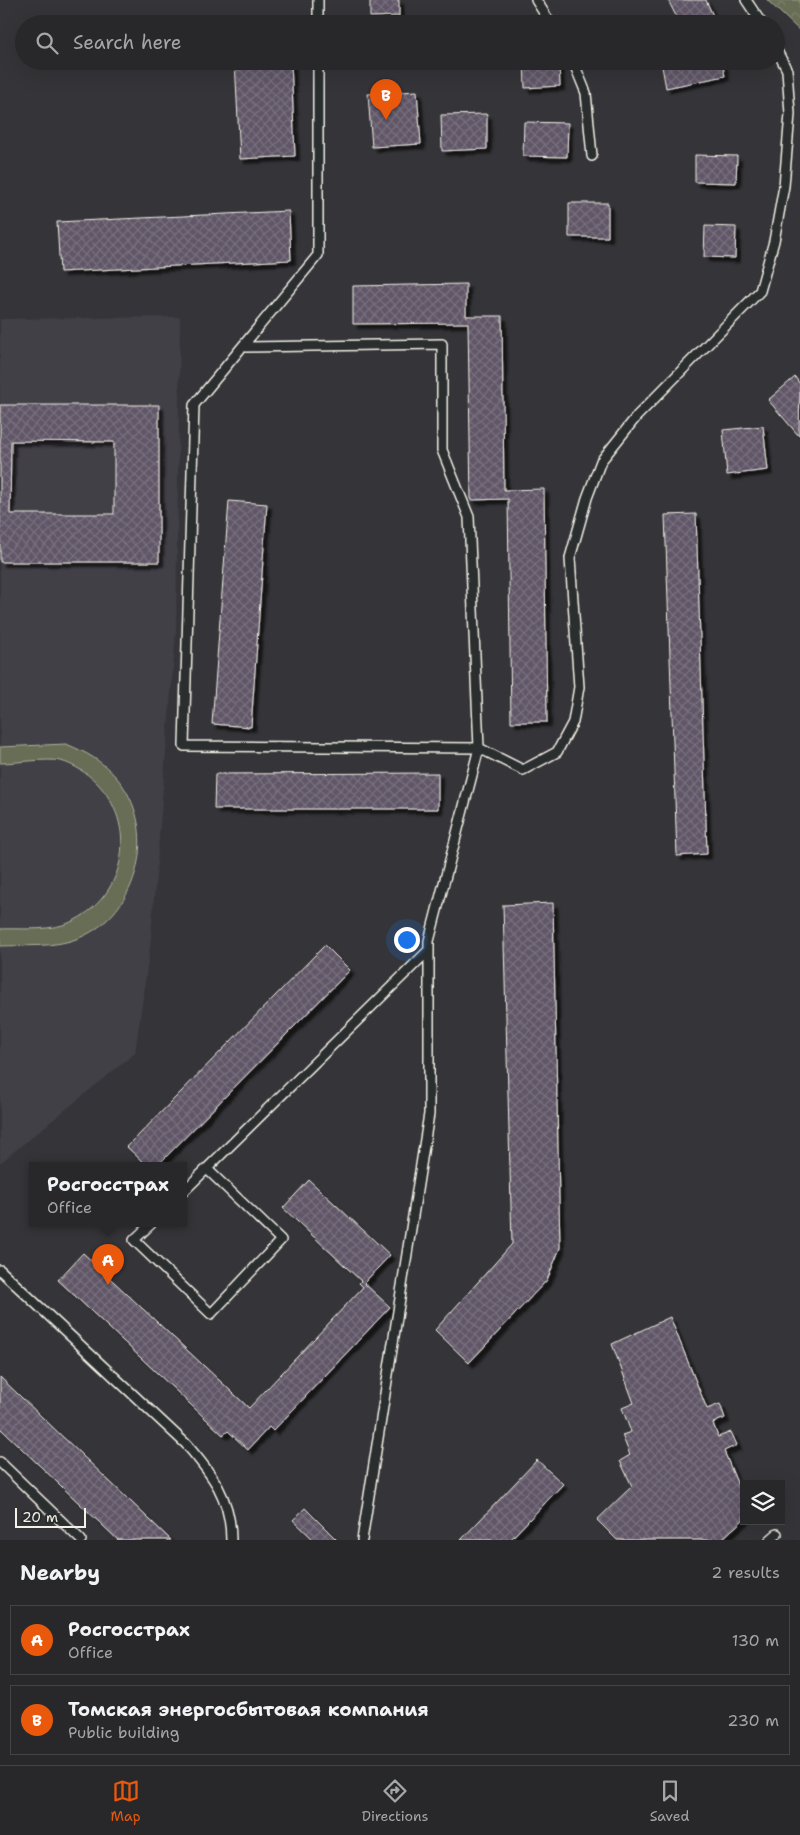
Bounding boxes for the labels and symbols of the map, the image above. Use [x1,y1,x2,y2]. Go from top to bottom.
pin: B [370,79,402,120]
your location [394,927,420,953]
pin: A [92,1244,124,1285]
scale bar [15,1505,86,1528]

